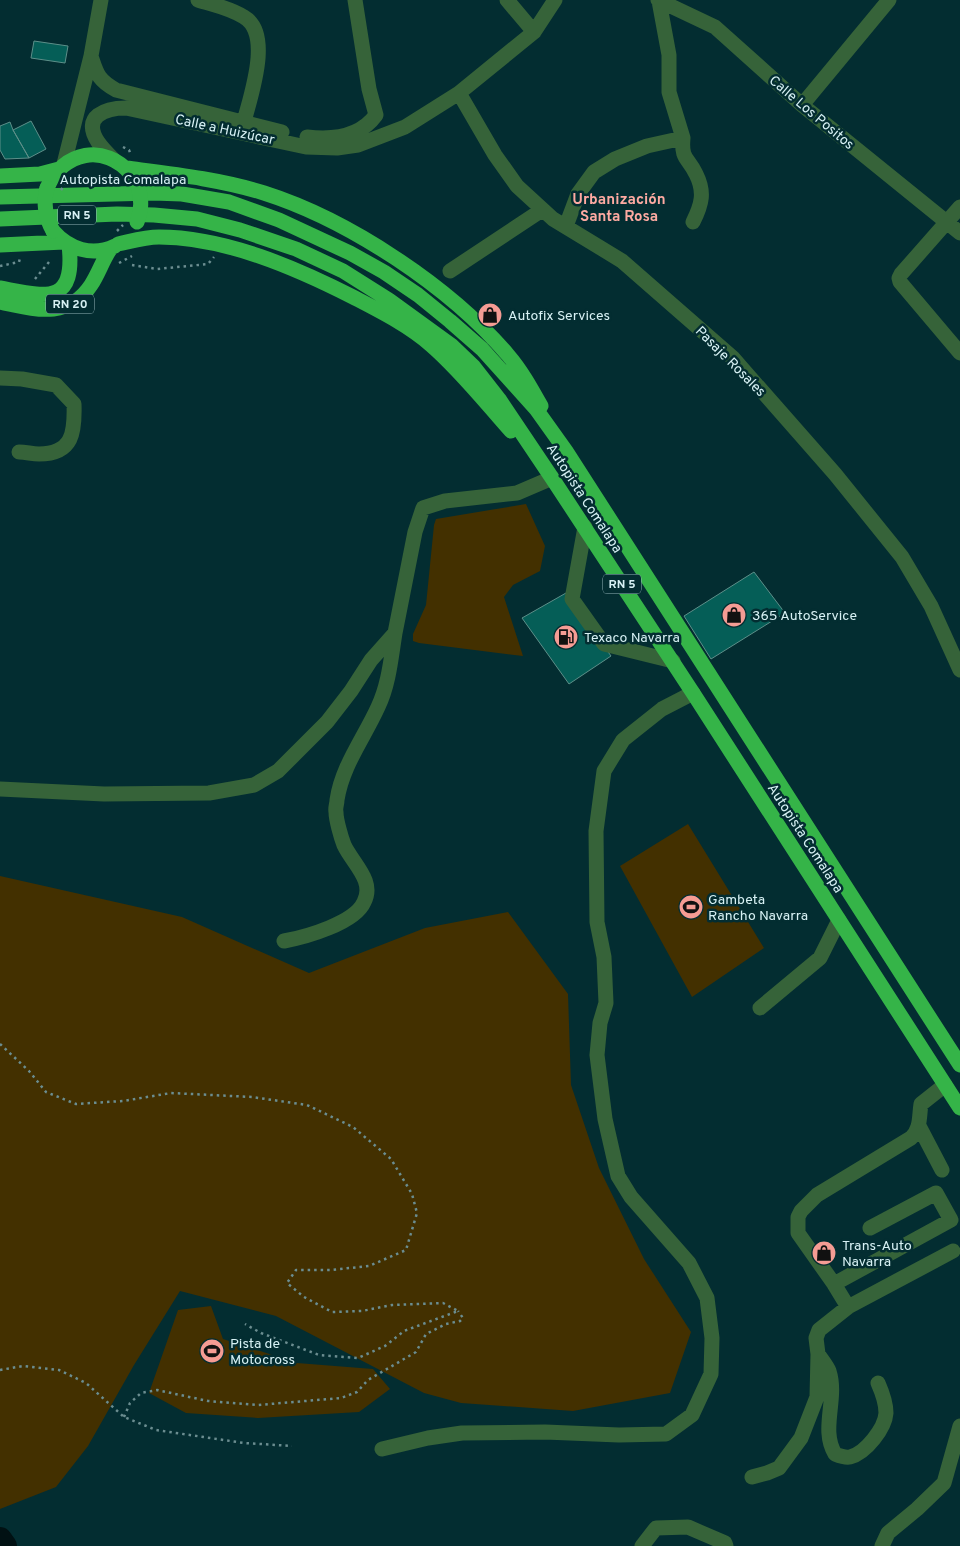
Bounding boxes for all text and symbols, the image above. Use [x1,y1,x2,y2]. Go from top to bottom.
street label: Calle Los Positos [765,73,857,154]
street label: Calle a Huizúcar [173,112,277,149]
street label: Autopista Comalapa [60,172,186,189]
district label: Urbanización Santa Rosa [572,191,666,227]
road number: RN 5 [58,206,96,224]
road number: RN 20 [46,294,94,314]
shop icon: Autofix Services [477,302,503,328]
place label: Autofix Services [508,308,610,325]
street label: Pasaje Rosales [691,323,769,401]
street label: Autopista Comalapa [542,441,625,557]
road number: RN 5 [603,574,641,594]
shop icon: 365 AutoService [721,602,747,628]
place label: 365 AutoService [752,608,857,625]
fuel station icon: Texaco Navarra [553,624,579,650]
place label: Texaco Navarra [584,630,680,647]
street label: Autopista Comalapa [763,781,846,897]
place label: Gambeta Rancho Navarra [708,892,808,925]
sports icon: Gambeta Rancho Navarra [678,894,704,920]
place label: Trans-Auto Navarra [842,1238,912,1271]
shop icon: Trans-Auto Navarra [811,1240,837,1266]
place label: Pista de Motocross [230,1336,295,1369]
sports icon: Pista de Motocross [199,1338,225,1364]

